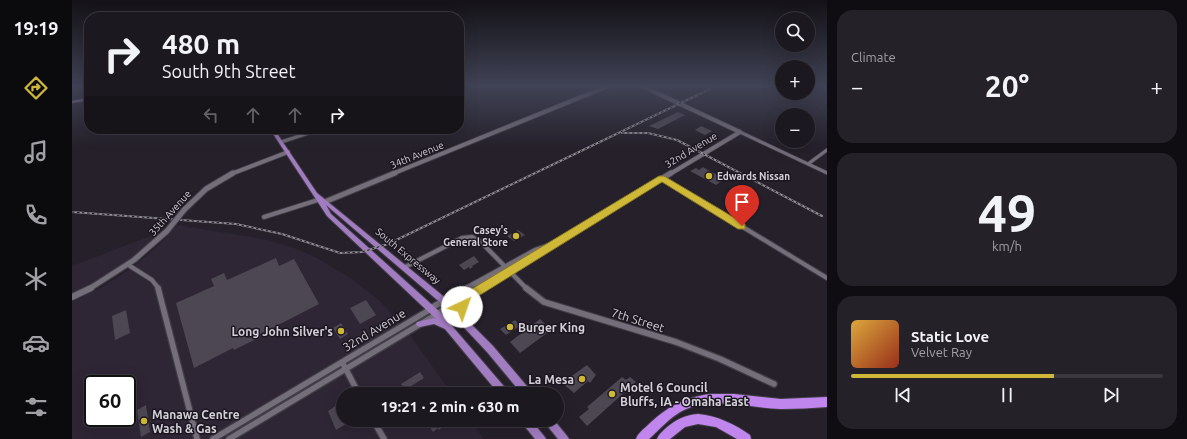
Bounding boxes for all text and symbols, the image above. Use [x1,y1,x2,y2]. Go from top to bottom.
map controls [775,12,815,148]
button: search [775,12,815,52]
text: 19:19 [13,18,59,38]
icon: right [96,28,148,80]
text: 480 m [162,28,240,59]
text: Climate [851,50,896,64]
button: + [775,60,815,100]
text: South 9th Street [162,61,296,81]
text: 20° [985,69,1029,103]
icon: directions [22,74,50,102]
text: − [851,74,863,99]
text: + [1151,74,1163,99]
icon: left [200,104,222,126]
icon: ahead [242,104,264,126]
icon: ahead [284,104,306,126]
icon: right [326,104,348,126]
button: − [775,108,815,148]
street label: 32nd Avenue [663,130,719,170]
icon: music [22,138,50,166]
street label: 34th Avenue [389,139,445,171]
marker: Edwards Nissan [704,171,714,181]
place label: Edwards Nissan [717,171,790,182]
text: 49 [978,184,1036,242]
pin [725,185,759,226]
street label: 35th Avenue [147,188,193,238]
icon: arrive [731,191,753,213]
icon: phone [22,201,50,229]
place label: Casey's General Store [443,225,508,248]
street label: South Expressway [373,226,443,286]
marker: Casey's General Store [511,231,521,241]
text: km/h [992,239,1022,253]
icon: climate [22,265,50,293]
position arrow [441,286,483,328]
street label: 32nd Avenue [340,306,408,354]
street label: 7th Street [610,306,666,334]
place label: Burger King [518,321,585,334]
marker: Burger King [505,322,515,332]
place label: Long John Silver's [231,325,333,338]
marker: Long John Silver's [336,326,346,336]
text: Static Love [911,328,989,345]
icon: car [22,329,50,357]
text: Velvet Ray [911,345,972,359]
place label: La Mesa [528,373,574,386]
marker: La Mesa [577,374,587,384]
speed limit sign: 60 [84,375,136,427]
place label: Motel 6 Council Bluffs, IA - Omaha East [620,381,749,408]
icon: previous [892,384,914,406]
icon: pause [996,384,1018,406]
icon: next [1100,384,1122,406]
marker: Motel 6 Council Bluffs, IA - Omaha East [607,389,617,399]
icon: filters [22,393,50,421]
text: 19:21 · 2 min · 630 m [381,398,519,415]
place label: Manawa Centre Wash & Gas [152,408,240,435]
marker: Manawa Centre Wash & Gas [139,416,149,426]

